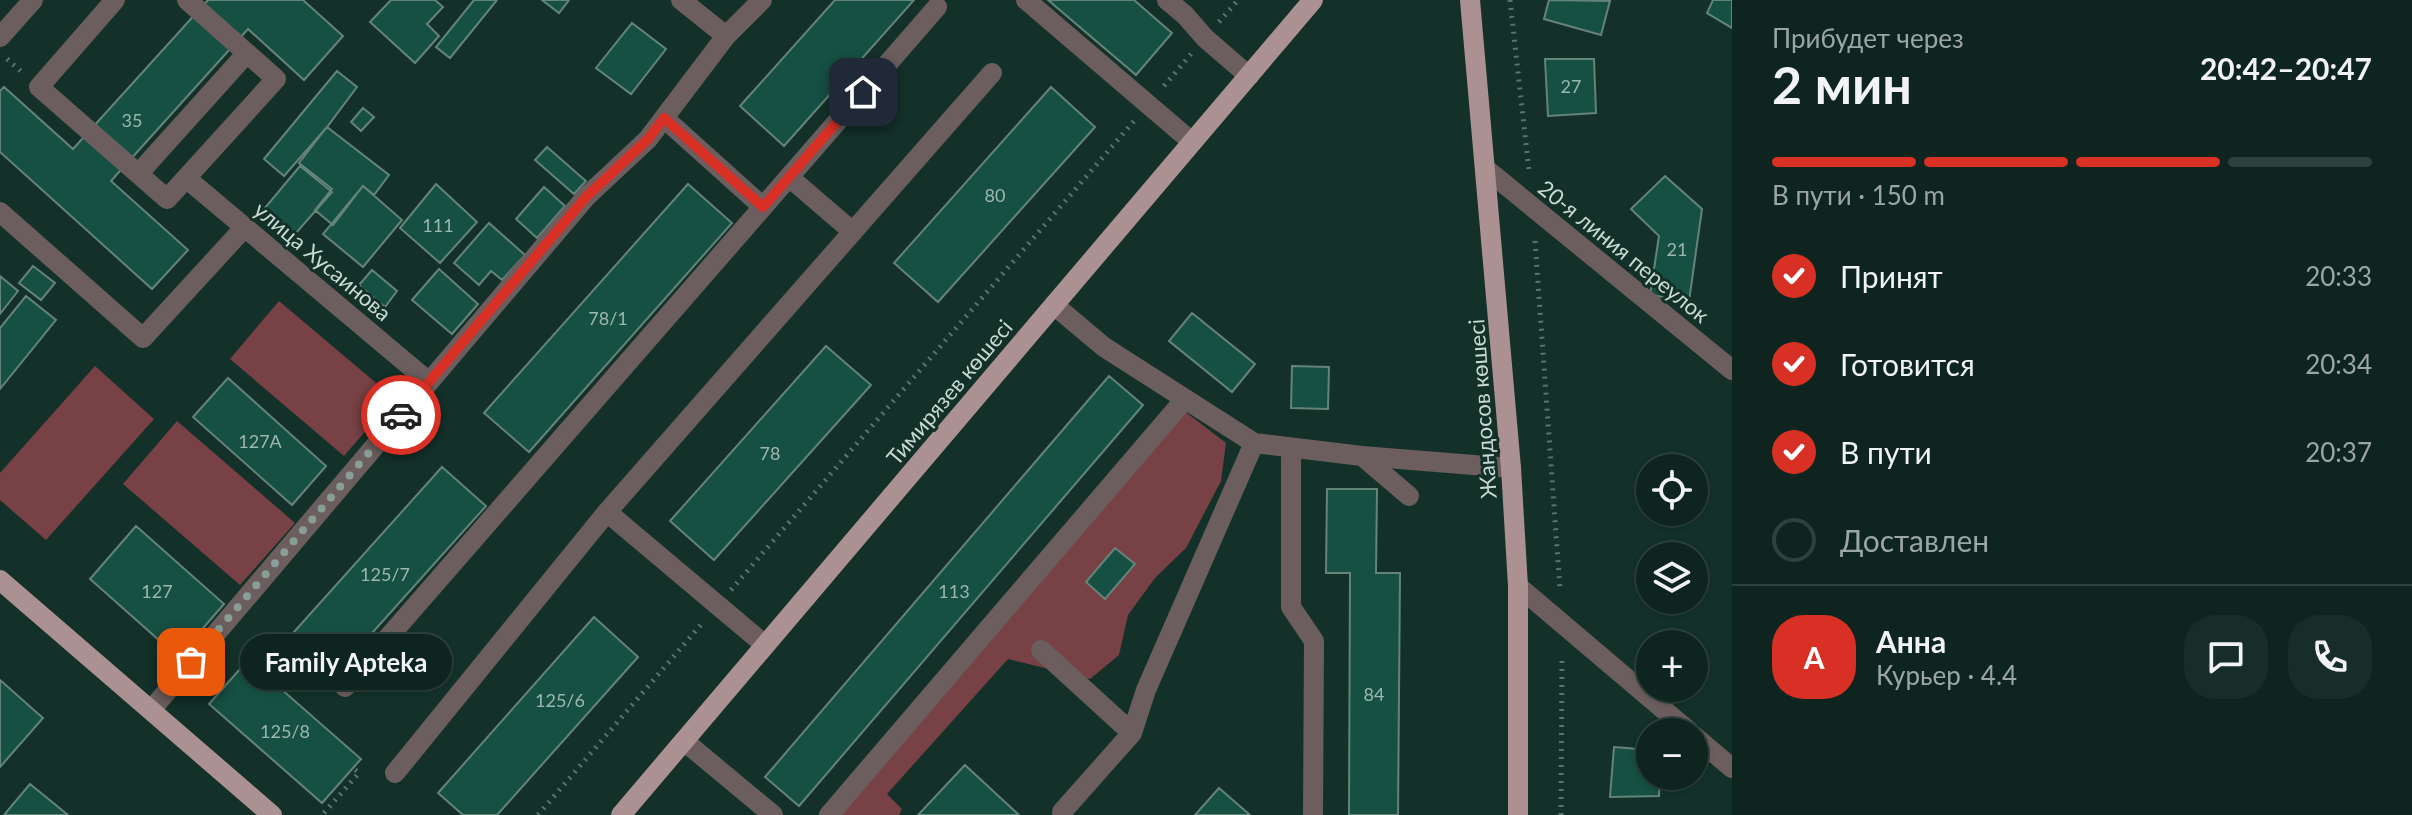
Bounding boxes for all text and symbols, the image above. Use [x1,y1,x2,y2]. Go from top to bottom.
text: Прибудет через [1772,22,1964,54]
text: 20:42–20:47 [2200,50,2372,86]
text: 2 мин [1772,53,1912,115]
pin [829,58,897,126]
icon: home [841,70,885,114]
house number: 27 [1561,75,1581,97]
house number: 35 [122,109,142,131]
street label: 20-я линия переулок [1533,174,1715,329]
text: В пути · 150 m [1772,179,1945,211]
house number: 80 [985,184,1005,206]
street label: улица Хусаинова [249,196,397,326]
house number: 111 [422,214,454,236]
house number: 21 [1667,238,1687,260]
icon: check [1772,254,1816,298]
text: Принят [1840,258,1943,294]
text: 20:33 [2305,260,2372,292]
house number: 78/1 [588,307,628,329]
street label: Тимирязев көшесі [880,314,1018,470]
street label: Жандосов көшесі [1462,318,1502,500]
icon: check [1772,342,1816,386]
text: Готовится [1840,346,1975,382]
text: 20:34 [2305,348,2372,380]
courier [361,375,441,455]
icon: car [379,393,423,437]
house number: 127А [238,430,283,452]
icon: check [1772,430,1816,474]
text: В пути [1840,434,1932,470]
text: 20:37 [2305,436,2372,468]
house number: 78 [760,442,780,464]
map controls [1636,454,1708,790]
button: locate [1636,454,1708,526]
text: Доставлен [1840,522,1989,558]
button: layers [1636,542,1708,614]
house number: 125/7 [360,563,410,585]
house number: 127 [141,580,173,602]
house number: 113 [938,580,970,602]
button: chat [2184,615,2268,699]
button: phone [2288,615,2372,699]
text: Анна [1876,623,1946,659]
pin [157,628,225,696]
button: + [1636,630,1708,702]
callout: Family Apteka [239,634,451,690]
text: А [1804,639,1824,675]
icon: bag [169,640,213,684]
text: Family Apteka [265,646,427,678]
text: Курьер · 4.4 [1876,659,2017,691]
house number: 84 [1364,683,1384,705]
house number: 125/6 [535,689,585,711]
button: − [1636,718,1708,790]
house number: 125/8 [260,720,310,742]

